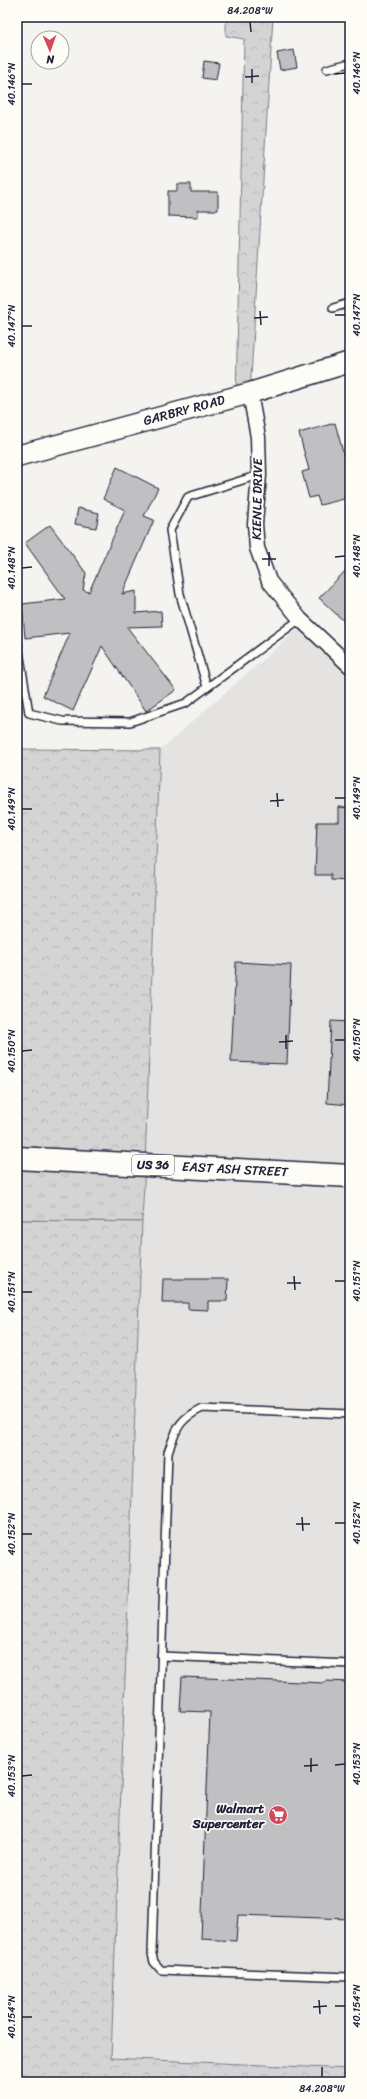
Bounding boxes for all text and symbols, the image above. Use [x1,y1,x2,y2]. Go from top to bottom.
text: 84.208°W [227,2,273,20]
north arrow [30,30,70,70]
text: N [46,50,55,69]
text: 40.146°N [348,51,366,95]
text: 40.146°N [3,62,21,106]
text: 40.147°N [348,293,366,337]
text: 40.147°N [3,304,21,348]
street label: GARBRY ROAD [141,388,228,432]
street label: KIENLE DRIVE [245,457,269,540]
text: 40.148°N [348,534,366,578]
text: 40.148°N [3,546,21,590]
text: 40.149°N [348,776,366,820]
text: 40.149°N [3,787,21,831]
text: 40.150°N [348,1018,366,1062]
text: 40.150°N [3,1029,21,1073]
road number: US 36 [132,1155,174,1175]
street label: EAST ASH STREET [182,1155,290,1183]
text: 40.151°N [348,1260,366,1302]
text: 40.151°N [3,1271,21,1313]
text: 40.152°N [348,1501,366,1544]
text: 40.152°N [3,1512,21,1555]
text: 40.153°N [348,1743,366,1785]
text: 40.153°N [3,1755,21,1797]
place label: Walmart Supercenter [192,1797,266,1835]
supermarket icon: Walmart Supercenter [267,1804,289,1826]
text: 40.154°N [348,1984,366,2028]
text: 40.154°N [3,1995,21,2039]
text: 84.208°W [299,2080,345,2098]

